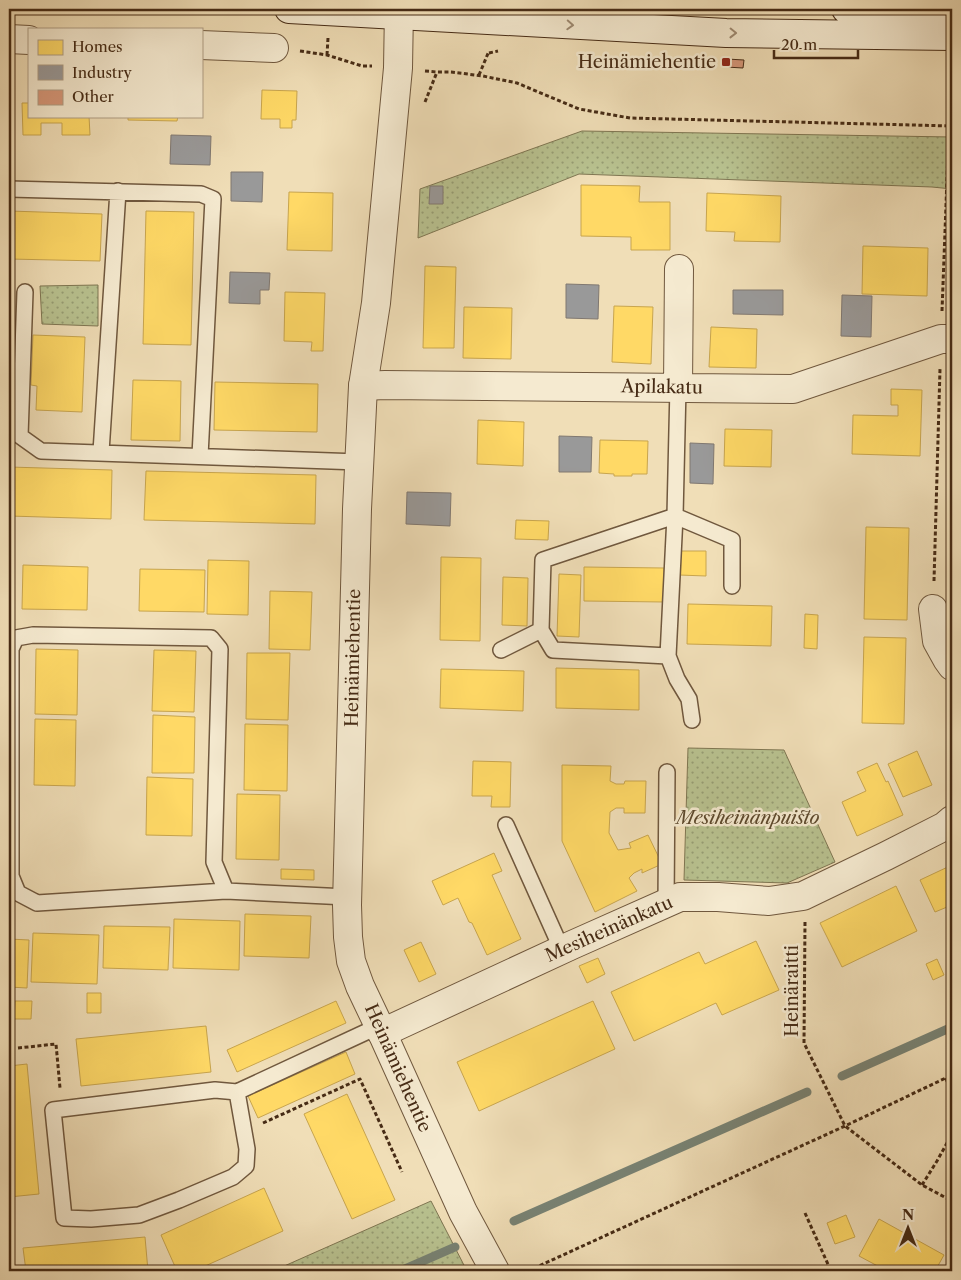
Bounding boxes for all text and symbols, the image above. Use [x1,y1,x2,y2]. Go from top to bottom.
one-way arrow [567,19,575,30]
legend [28,28,202,118]
one-way arrow [729,28,737,38]
scale bar [774,28,857,60]
text: 20 m [781,35,817,54]
text: Homes [72,37,123,56]
place label: Heinämiehentie [578,51,716,73]
marker: Heinämiehentie [720,56,732,68]
text: Industry [72,63,132,82]
text: Other [72,87,115,106]
street label: Apilakatu [620,375,703,399]
street label: Heinämiehentie [341,589,365,727]
park label: Mesiheinänpuisto [674,807,820,829]
street label: Mesiheinänkatu [542,891,676,967]
street label: Heinäraitti [781,944,803,1037]
street label: Heinämiehentie [360,1000,436,1136]
north arrow [884,1202,934,1252]
text: N [902,1206,914,1224]

